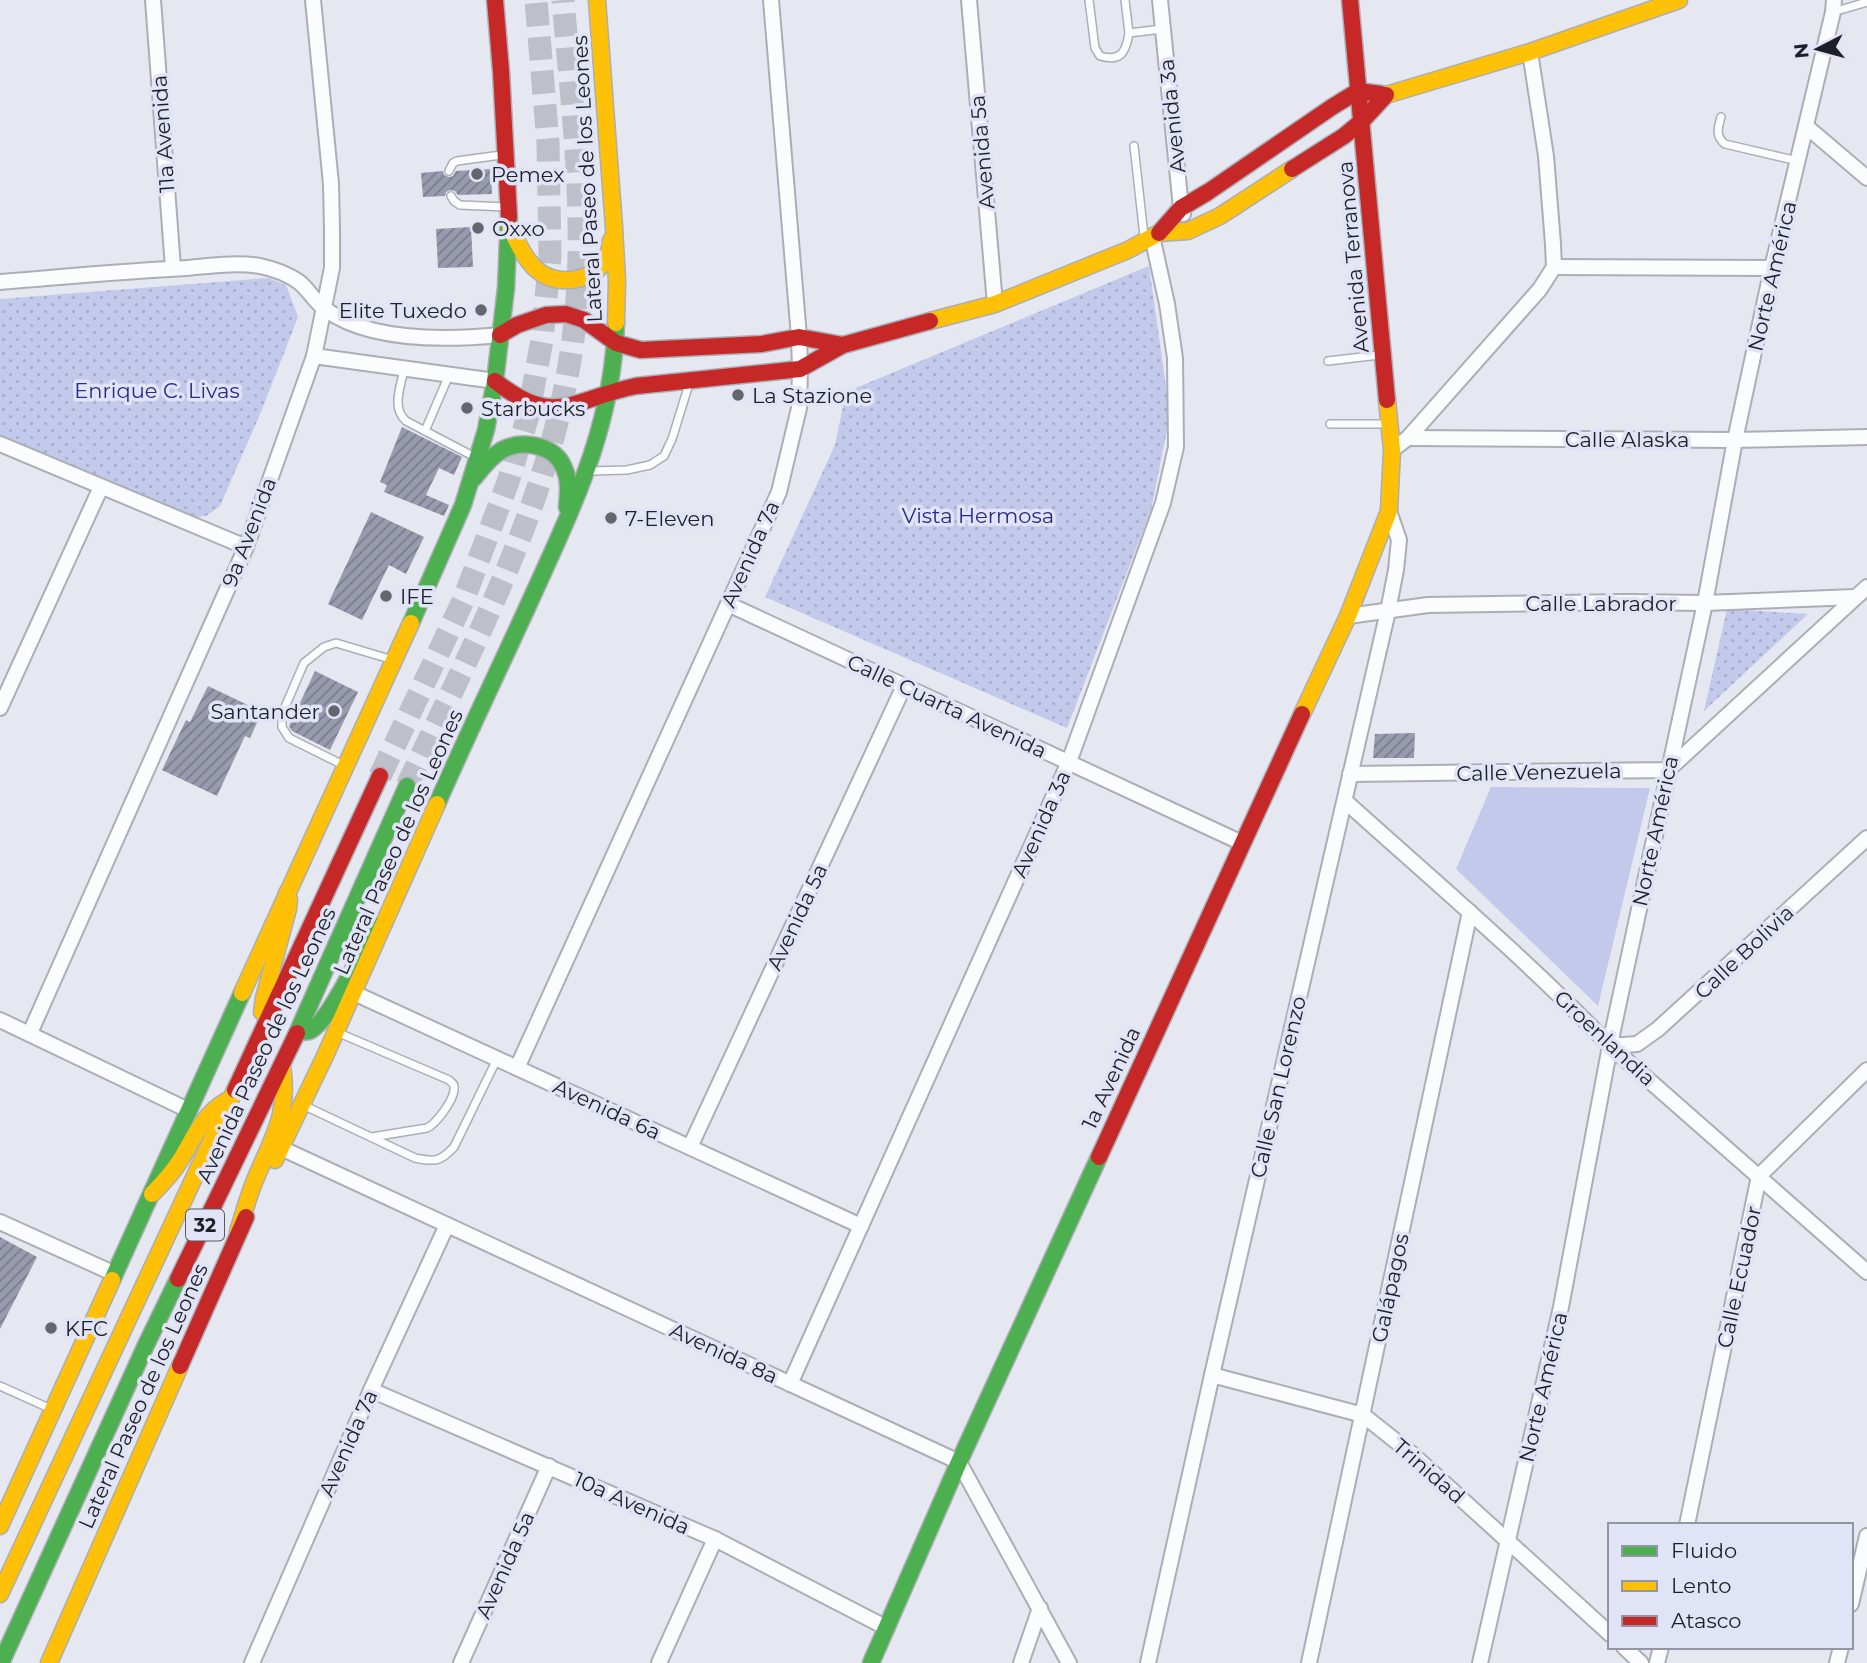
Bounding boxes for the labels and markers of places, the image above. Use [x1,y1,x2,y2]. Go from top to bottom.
place label: Pemex [491,162,564,187]
marker: Pemex [469,166,485,182]
place label: Oxxo [492,216,545,241]
marker: Oxxo [470,220,486,236]
place label: Elite Tuxedo [339,298,467,323]
marker: Elite Tuxedo [473,302,489,318]
place label: La Stazione [752,383,872,408]
marker: La Stazione [730,387,746,403]
place label: Starbucks [481,396,585,421]
marker: Starbucks [459,400,475,416]
place label: 7-Eleven [625,506,714,531]
marker: 7-Eleven [603,510,619,526]
place label: IFE [400,584,434,609]
marker: IFE [378,588,394,604]
place label: Santander [210,699,320,724]
marker: Santander [326,703,342,719]
place label: KFC [65,1316,108,1341]
marker: KFC [43,1320,59,1336]

